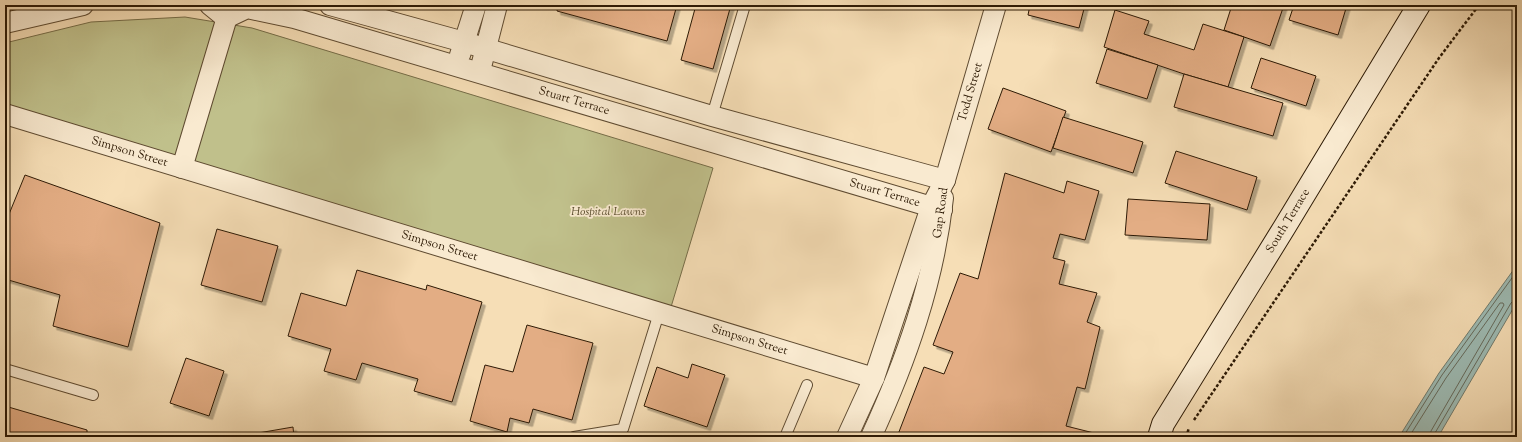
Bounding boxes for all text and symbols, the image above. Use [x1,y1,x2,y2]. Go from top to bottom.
street label: Todd Street [953,60,988,124]
street label: Stuart Terrace [536,82,612,120]
street label: Simpson Street [89,132,170,172]
street label: Stuart Terrace [847,174,923,212]
street label: South Terrace [1261,185,1315,257]
street label: Gap Road [929,186,954,240]
park label: Hospital Lawns [571,203,645,221]
street label: Simpson Street [399,226,480,266]
street label: Simpson Street [709,320,790,360]

